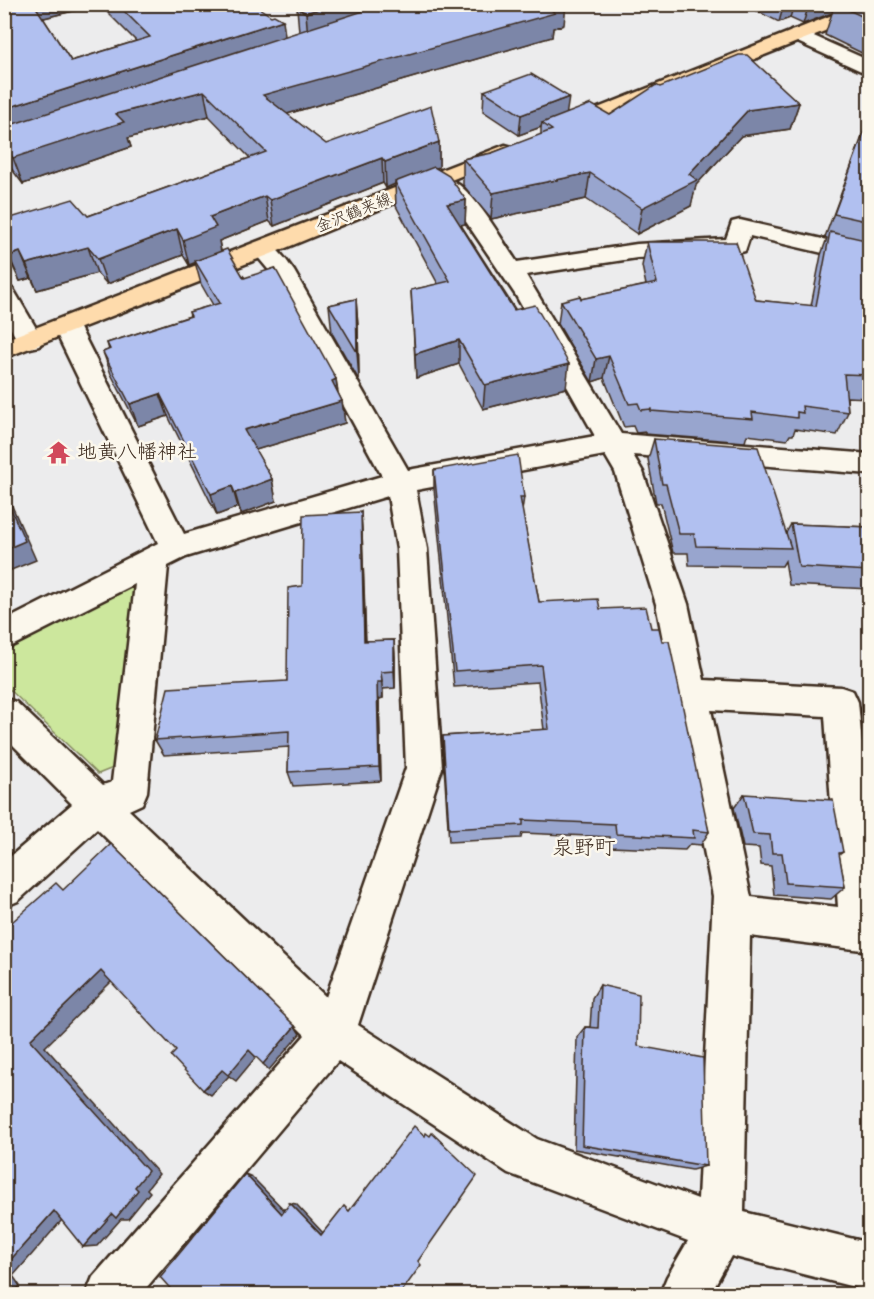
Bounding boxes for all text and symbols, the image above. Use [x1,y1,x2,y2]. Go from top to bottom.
street label: 金沢鶴来線 [313,189,395,237]
temple icon: 地黄八幡神社 [46,439,72,465]
place label: 地黄八幡神社 [77,440,197,464]
district label: 泉野町 [553,835,616,860]

